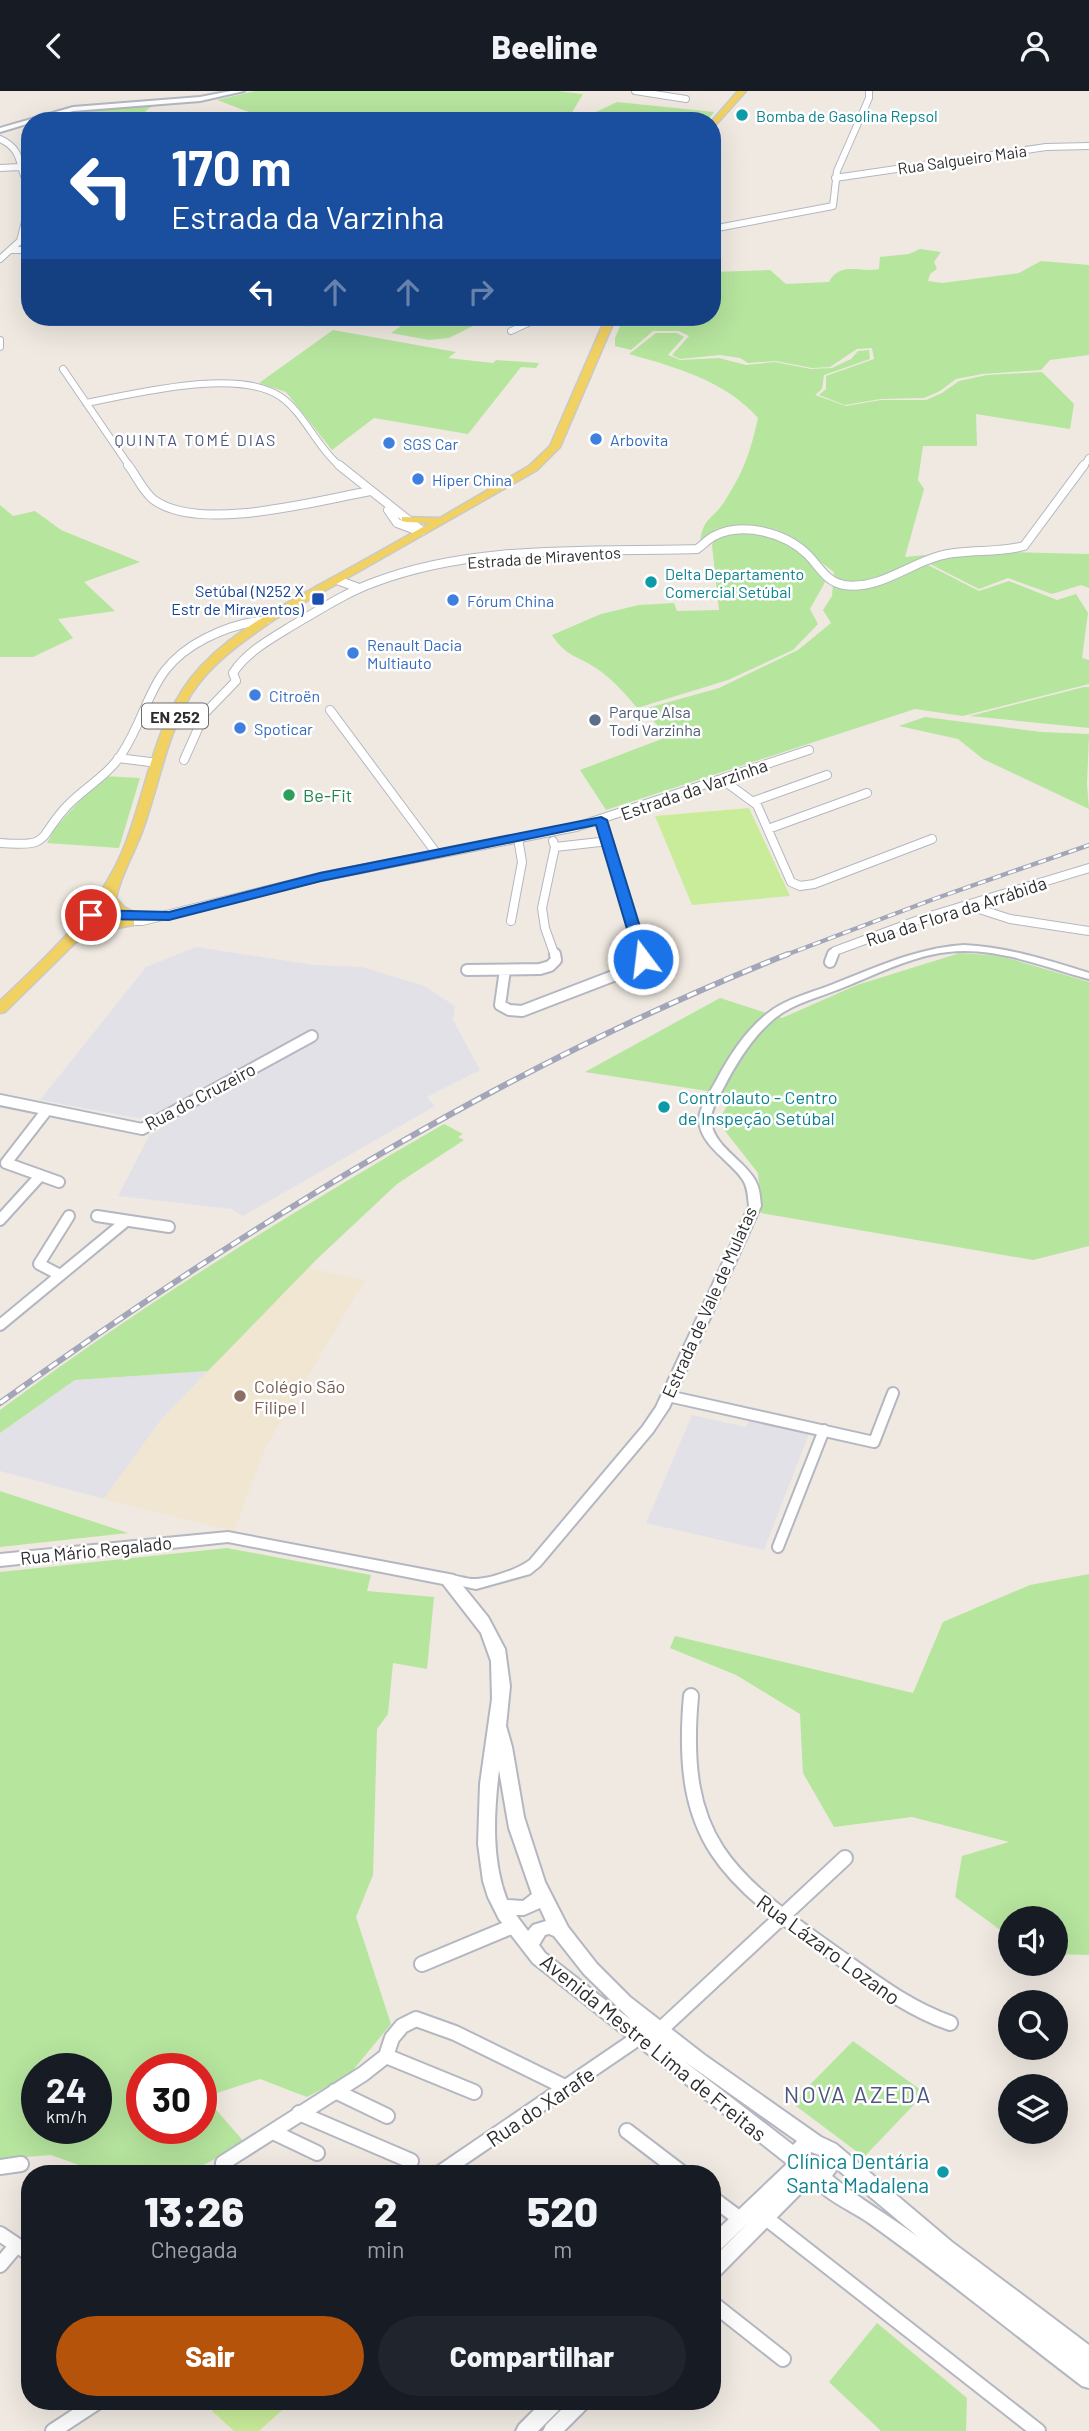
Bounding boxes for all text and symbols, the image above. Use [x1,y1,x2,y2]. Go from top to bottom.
icon: back [35,27,73,65]
text: Beeline [491,27,598,65]
icon: person [1016,27,1054,65]
place label: Bomba de Gasolina Repsol [756,106,938,125]
marker: Bomba de Gasolina Repsol [734,107,750,123]
text: 170 m [171,137,291,196]
icon: left [56,140,147,231]
street label: Rua Salgueiro Maia [896,141,1028,177]
text: Estrada da Varzinha [171,197,444,235]
icon: left [243,273,281,311]
icon: ahead [316,273,354,311]
icon: ahead [389,273,427,311]
icon: right [462,273,500,311]
district label: QUINTA TOMÉ DIAS [115,430,277,449]
place label: Arbovita [610,430,668,449]
marker: Arbovita [588,431,604,447]
place label: SGS Car [403,434,458,453]
marker: SGS Car [381,435,397,451]
place label: Hiper China [432,470,512,489]
marker: Hiper China [410,471,426,487]
street label: Estrada de Miraventos [467,542,621,572]
place label: Delta Departamento Comercial Setúbal [665,564,804,601]
marker: Delta Departamento Comercial Setúbal [643,574,659,590]
place label: Setúbal (N252 X Estr de Miraventos) [171,581,305,618]
marker: Setúbal (N252 X Estr de Miraventos) [310,591,326,607]
place label: Fórum China [467,591,554,610]
marker: Fórum China [445,592,461,608]
place label: Renault Dacia Multiauto [367,635,462,672]
marker: Renault Dacia Multiauto [345,645,361,661]
place label: Citroën [269,686,320,705]
marker: Citroën [247,687,263,703]
place label: Parque Alsa Todi Varzinha [609,702,701,739]
road number: EN 252 [142,703,208,729]
marker: Parque Alsa Todi Varzinha [587,712,603,728]
place label: Spoticar [254,719,313,738]
marker: Spoticar [232,720,248,736]
street label: Estrada da Varzinha [618,754,770,824]
place label: Be-Fit [303,784,352,806]
marker: Be-Fit [281,787,297,803]
street label: Rua da Flora da Arrábida [863,871,1049,951]
pin [61,885,121,945]
icon: arrive [72,896,110,934]
position arrow [606,922,680,996]
street label: Rua do Cruzeiro [141,1058,259,1134]
place label: Controlauto - Centro de Inspeção Setúbal [678,1086,838,1129]
marker: Controlauto - Centro de Inspeção Setúbal [656,1099,672,1115]
street label: Estrada de Vale de Mulatas [657,1203,761,1401]
place label: Colégio São Filipe I [254,1375,345,1418]
marker: Colégio São Filipe I [232,1388,248,1404]
street label: Rua Mário Regalado [19,1531,173,1569]
street label: Rua Lázaro Lozano [752,1889,906,2009]
map controls [998,1906,1068,2144]
button: sound [998,1906,1068,1976]
street label: Avenida Mestre Lima de Freitas [536,1948,772,2146]
button: search [998,1990,1068,2060]
speed limit sign: 30 [126,2053,217,2144]
street label: Rua do Xarafe [481,2061,599,2151]
text: 24 [46,2068,87,2110]
button: layers [998,2074,1068,2144]
district label: NOVA AZEDA [784,2080,932,2108]
text: km/h [46,2105,87,2127]
place label: Clínica Dentária Santa Madalena [786,2148,929,2197]
marker: Clínica Dentária Santa Madalena [935,2164,951,2180]
text: 13:26 [144,2185,244,2235]
text: 2 [374,2185,398,2235]
text: 520 [527,2185,598,2235]
text: Chegada [151,2235,237,2263]
text: min [367,2235,404,2263]
text: m [553,2235,572,2263]
button: Sair [56,2316,364,2396]
button: Compartilhar [378,2316,686,2396]

